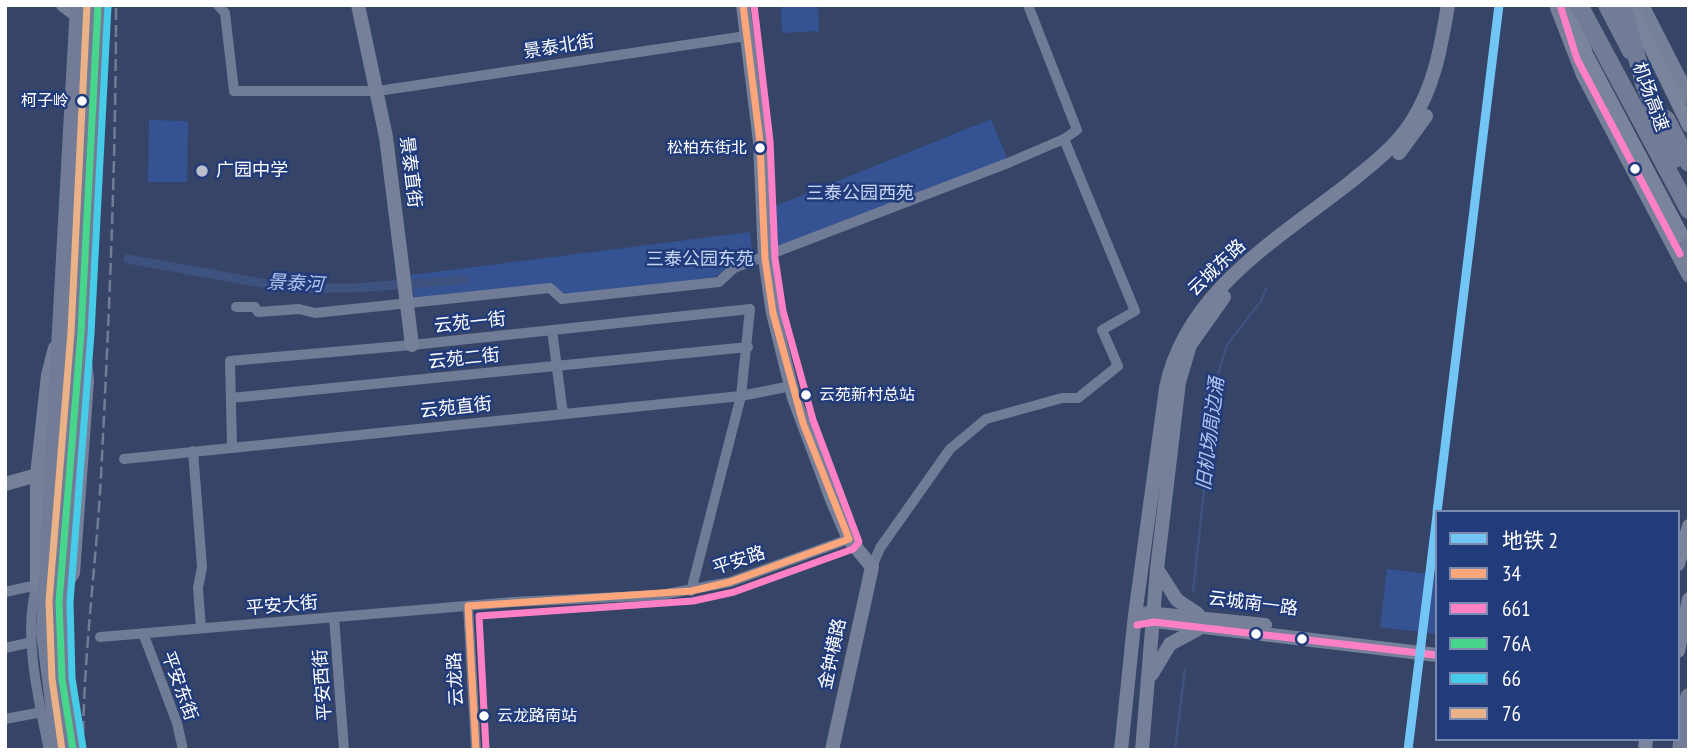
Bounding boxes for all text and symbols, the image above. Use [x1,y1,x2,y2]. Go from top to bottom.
street label: 景泰北街 [522,31,596,63]
street label: 机场高速 [1628,59,1672,135]
place label: 柯子岭 [21,91,69,111]
marker: 柯子岭 [75,94,89,108]
street label: 景泰直街 [395,135,425,209]
place label: 松柏东街北 [667,138,747,158]
marker: 松柏东街北 [753,141,767,155]
place label: 广园中学 [216,160,288,182]
unlabelled marker [1628,162,1642,176]
marker: 广园中学 [194,163,210,179]
park label: 三泰公园西苑 [806,183,914,205]
street label: 云城东路 [1184,235,1250,301]
park label: 三泰公园东苑 [646,249,754,271]
water label: 景泰河 [266,271,324,297]
street label: 云苑一街 [433,308,507,338]
street label: 云苑二街 [427,344,501,374]
water label: 旧机场周边涌 [1193,376,1229,492]
place label: 云苑新村总站 [819,385,915,405]
marker: 云苑新村总站 [799,388,813,402]
street label: 云苑直街 [419,393,493,423]
legend [1435,510,1680,741]
text: 地铁 2 [1502,527,1558,554]
street label: 平安路 [710,542,768,580]
text: 34 [1502,560,1521,587]
street label: 云城南一路 [1207,588,1299,620]
street label: 平安大街 [245,592,319,620]
text: 661 [1502,595,1530,622]
street label: 金钟横路 [815,617,851,691]
unlabelled marker [1249,627,1263,641]
text: 76A [1502,630,1531,657]
unlabelled marker [1295,632,1309,646]
street label: 平安东街 [157,648,201,724]
street label: 平安西街 [310,648,336,722]
street label: 云龙路 [444,651,468,707]
text: 66 [1502,665,1521,692]
text: 76 [1502,700,1521,727]
place label: 云龙路南站 [497,706,577,726]
marker: 云龙路南站 [477,709,491,723]

